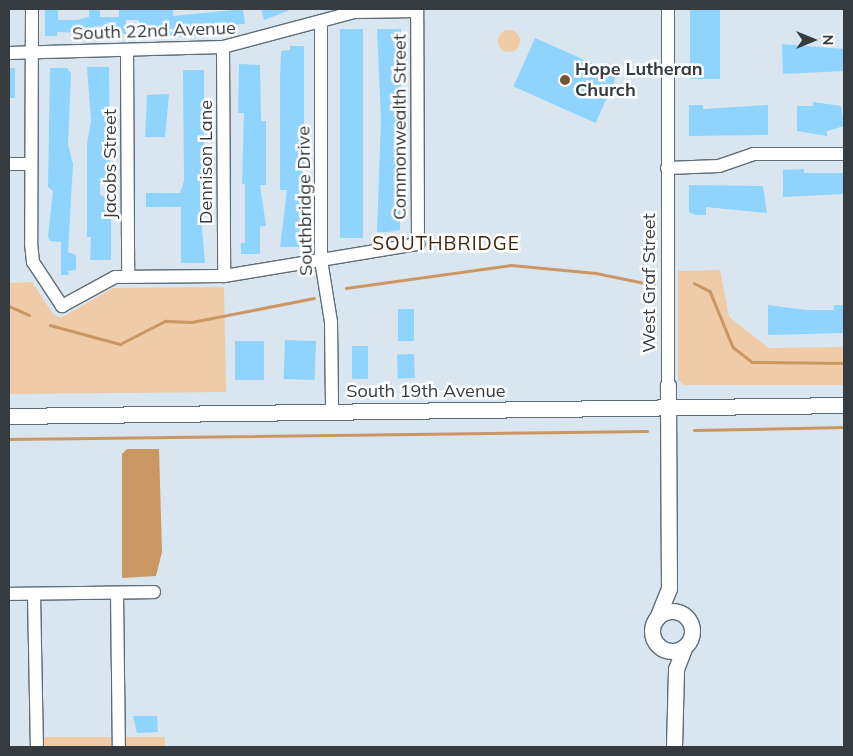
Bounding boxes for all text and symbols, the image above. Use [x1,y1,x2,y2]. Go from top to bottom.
north arrow [788,15,838,65]
street label: South 22nd Avenue [72,17,236,45]
street label: Commonwealth Street [389,34,411,220]
text: N [819,35,837,45]
place label: Hope Lutheran Church [575,59,703,102]
marker: Hope Lutheran Church [559,74,571,86]
street label: Dennison Lane [195,100,217,224]
street label: Jacobs Street [99,109,121,219]
street label: Southbridge Drive [293,126,317,276]
street label: West Graf Street [638,213,660,353]
district label: SOUTHBRIDGE [371,233,521,255]
street label: South 19th Avenue [346,380,506,402]

